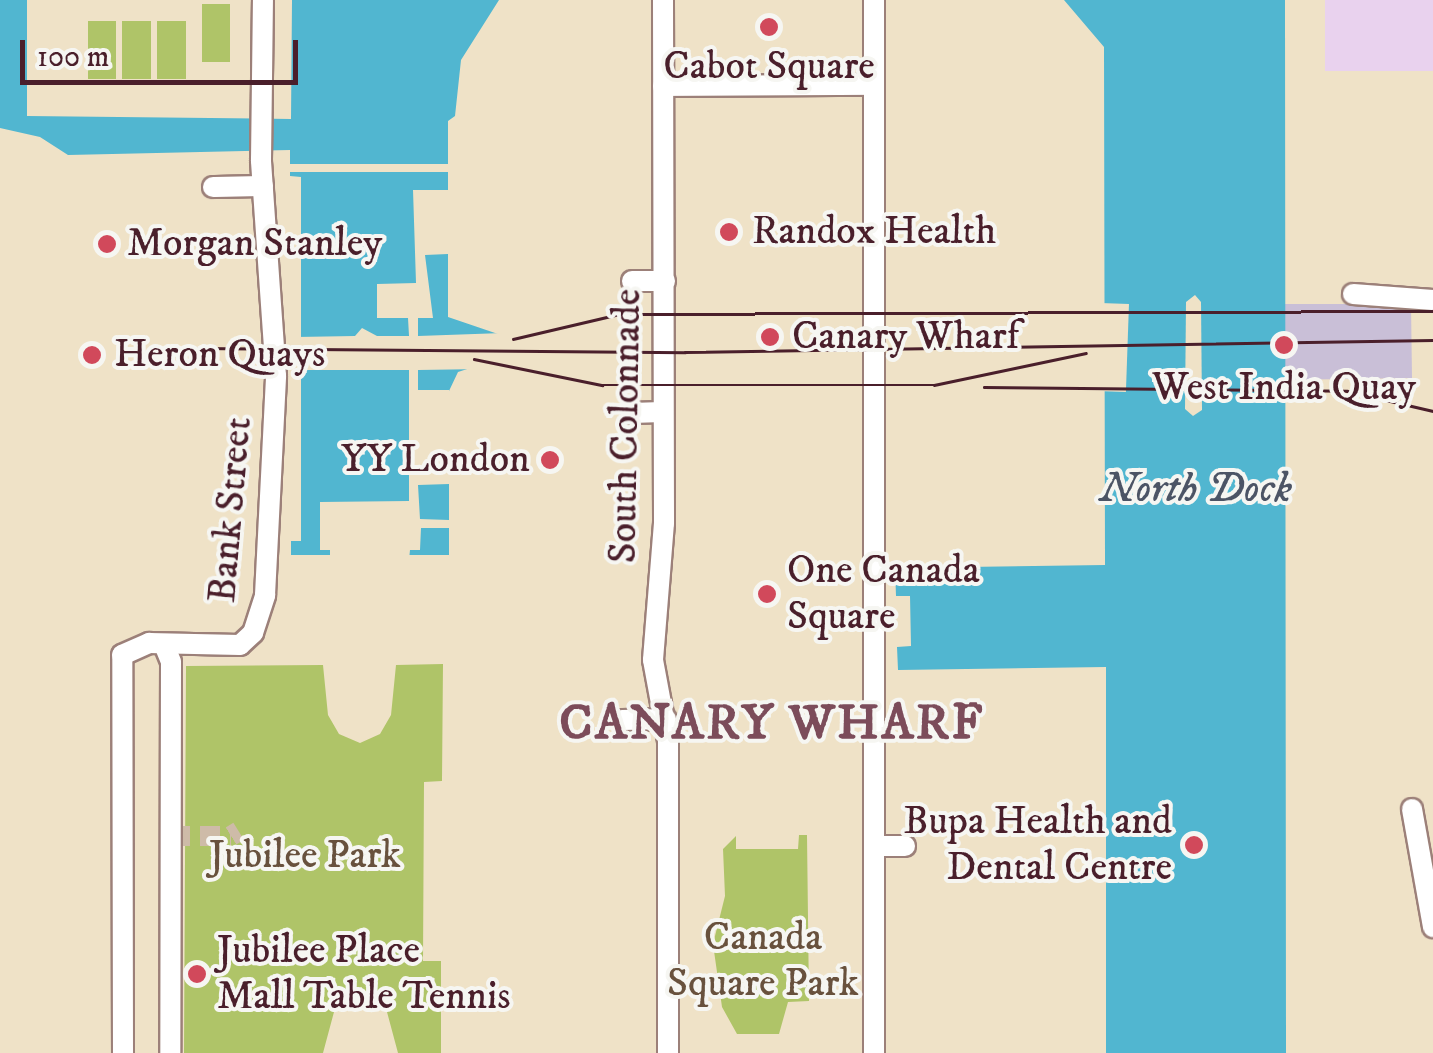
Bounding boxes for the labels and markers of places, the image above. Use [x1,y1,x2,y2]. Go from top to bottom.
marker: Cabot Square [758,16,780,38]
place label: Cabot Square [663,43,875,91]
place label: Randox Health [752,208,996,256]
marker: Randox Health [716,219,742,245]
place label: Morgan Stanley [127,220,382,268]
marker: Morgan Stanley [96,233,118,255]
place label: Canary Wharf [792,313,1019,361]
marker: Canary Wharf [757,324,783,350]
place label: Heron Quays [114,331,325,379]
marker: West India Quay [1271,332,1297,358]
marker: Heron Quays [79,342,105,368]
place label: West India Quay [1152,364,1416,412]
place label: YY London [341,436,530,484]
marker: YY London [539,449,561,471]
place label: One Canada Square [787,547,980,641]
marker: One Canada Square [756,583,778,605]
place label: Bupa Health and Dental Centre [903,798,1172,892]
marker: Bupa Health and Dental Centre [1181,832,1207,858]
place label: Jubilee Place Mall Table Tennis [217,927,511,1021]
marker: Jubilee Place Mall Table Tennis [186,963,208,985]

